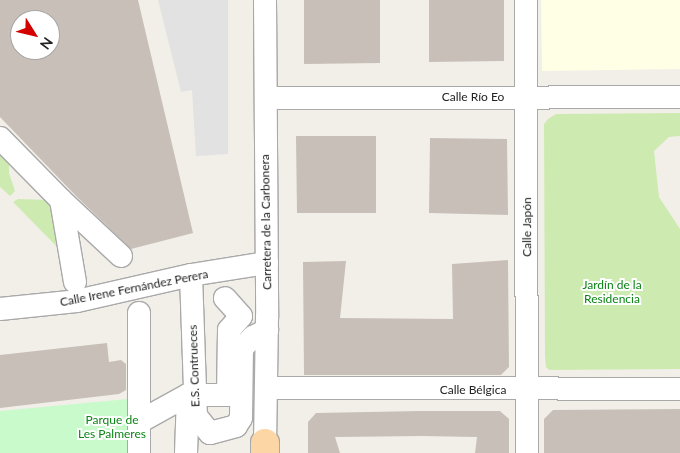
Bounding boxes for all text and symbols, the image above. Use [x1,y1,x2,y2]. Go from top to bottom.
north arrow [10,10,60,60]
text: N [37,34,57,53]
street label: Calle Río Eo [442,90,504,104]
street label: Carretera de la Carbonera [258,154,274,290]
street label: Calle Japón [520,197,534,257]
street label: Calle Irene Fernández Perera [59,267,209,309]
park label: Jardín de la Residencia [582,278,642,306]
street label: E.S. Contrueces [185,325,203,407]
street label: Calle Bélgica [440,383,506,397]
park label: Parque de Les Palmeres [78,413,146,441]

